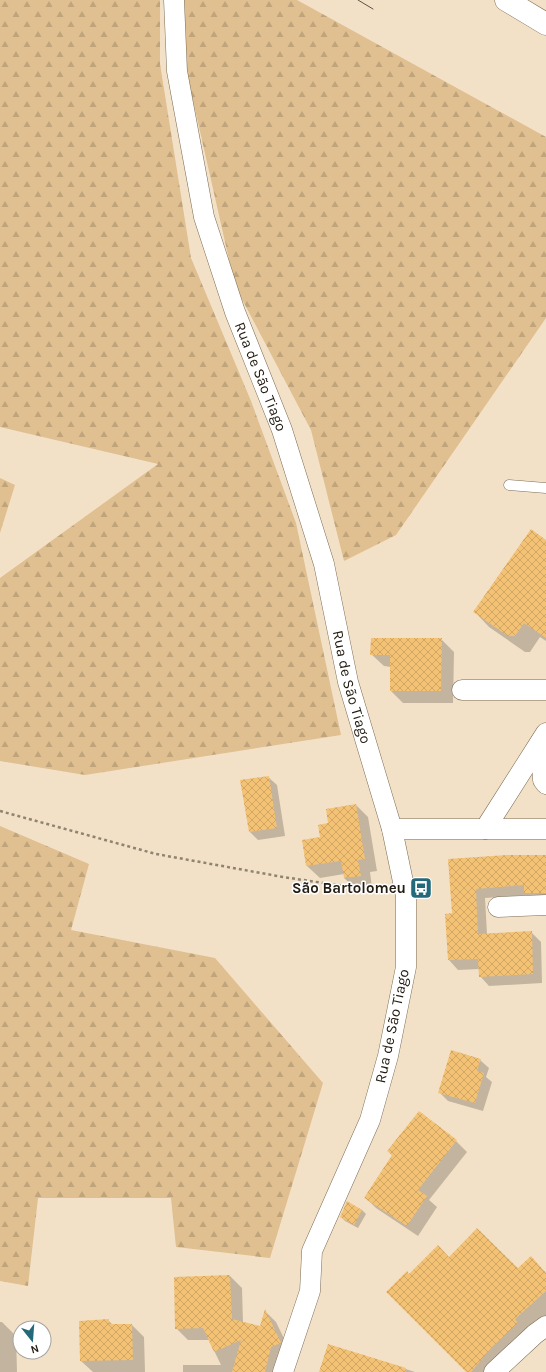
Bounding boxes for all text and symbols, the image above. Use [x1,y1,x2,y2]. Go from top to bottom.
street label: Rua de São Tiago [231,319,291,434]
street label: Rua de São Tiago [329,629,375,746]
bus stop icon: São Bartolomeu [408,875,434,901]
place label: São Bartolomeu [292,879,406,897]
street label: Rua de São Tiago [371,967,413,1085]
north arrow [12,1320,52,1360]
text: N [29,1342,40,1356]

